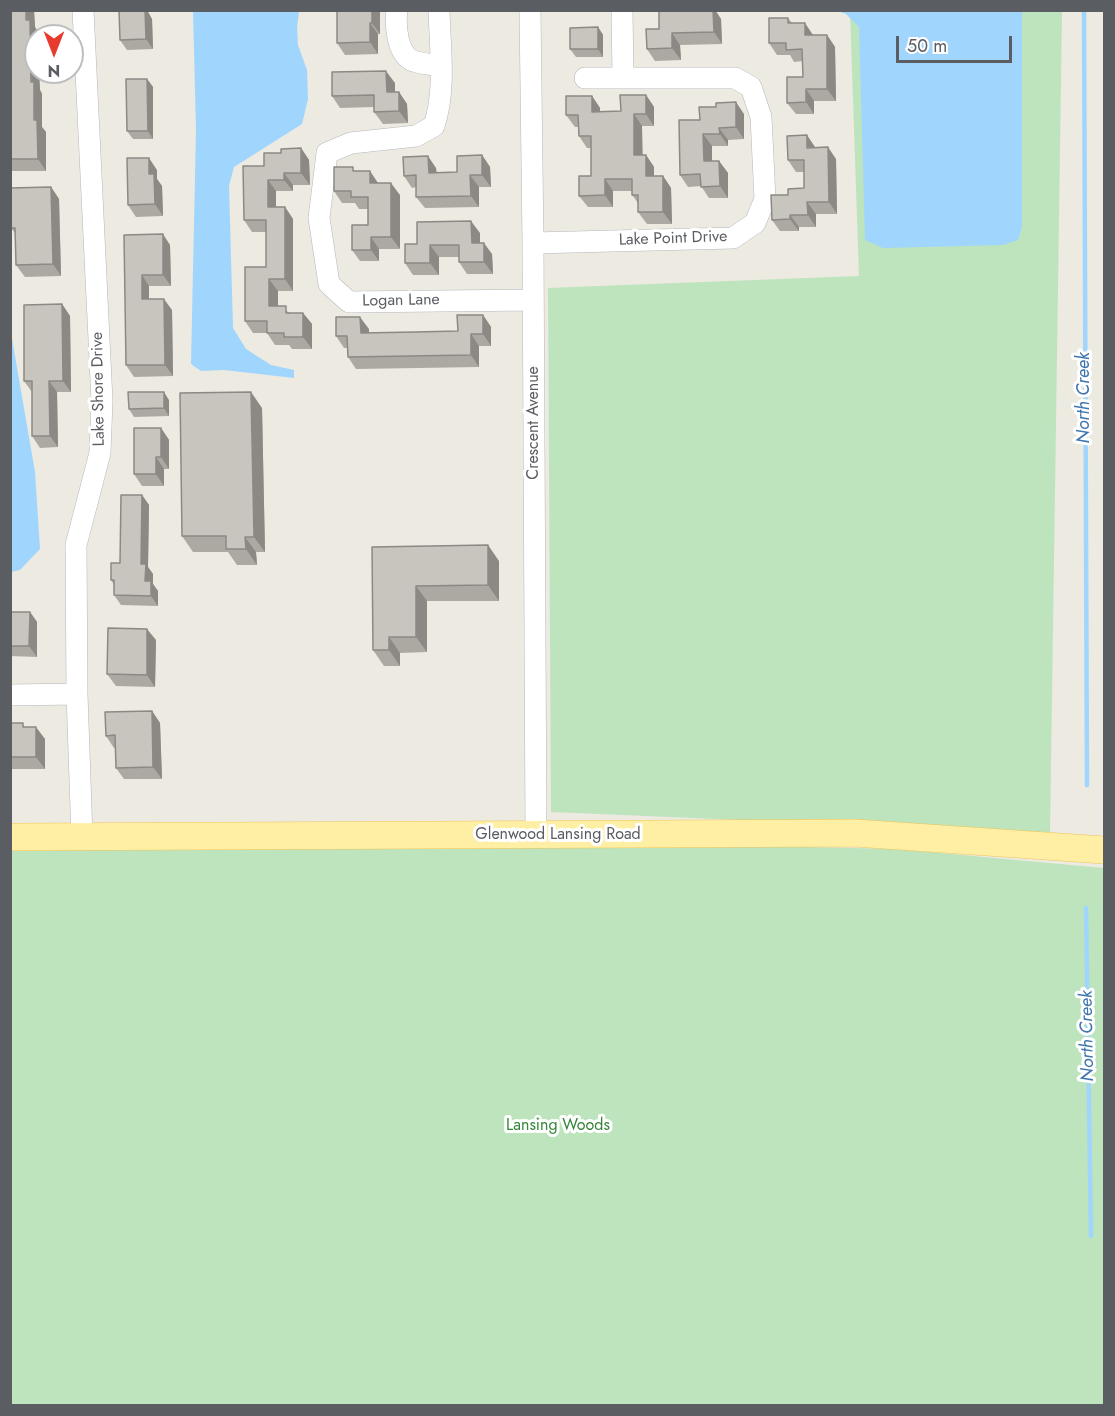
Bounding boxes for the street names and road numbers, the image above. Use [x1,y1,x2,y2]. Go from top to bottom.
street label: Lake Point Drive [618,228,728,250]
street label: Logan Lane [362,291,440,311]
street label: Lake Shore Drive [88,332,110,446]
street label: Crescent Avenue [524,366,544,480]
street label: Glenwood Lansing Road [475,825,641,845]

